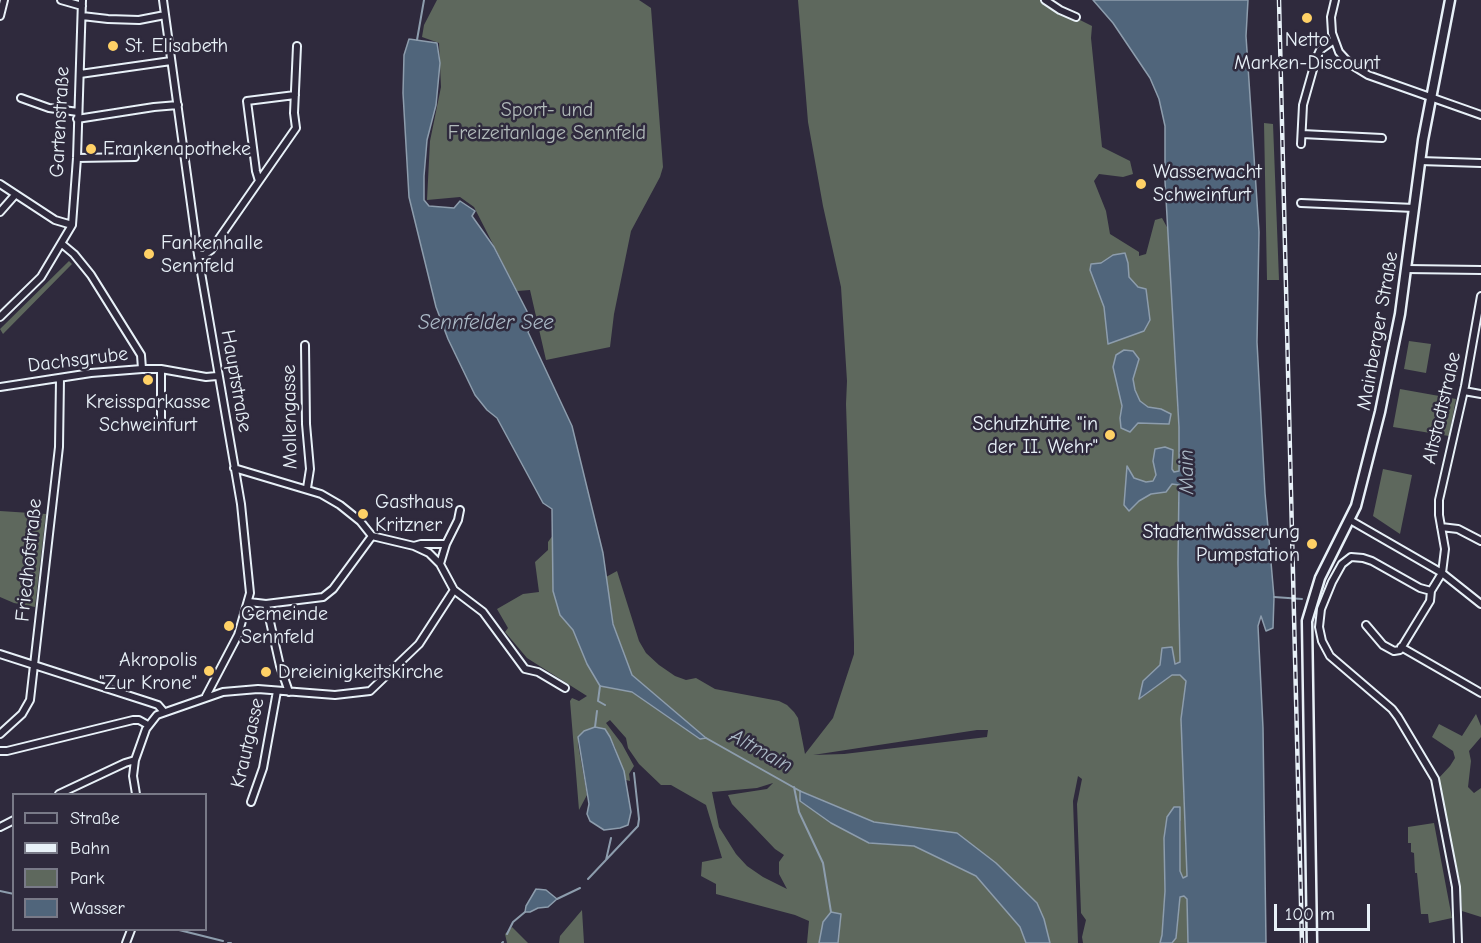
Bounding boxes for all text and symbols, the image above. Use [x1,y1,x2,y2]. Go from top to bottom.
marker: Netto Marken-Discount [1300,11,1314,25]
place label: Netto Marken-Discount [1234,28,1380,75]
place label: St. Elisabeth [125,34,228,58]
marker: St. Elisabeth [106,39,120,53]
street label: Gartenstraße [45,66,75,178]
park label: Sport- und Freizeitanlage Sennfeld [448,98,646,145]
place label: Frankenapotheke [103,137,251,161]
marker: Frankenapotheke [84,142,98,156]
place label: Wasserwacht Schweinfurt [1153,160,1262,207]
marker: Wasserwacht Schweinfurt [1134,177,1148,191]
place label: Fankenhalle Sennfeld [161,231,263,278]
marker: Fankenhalle Sennfeld [142,247,156,261]
street label: Mainberger Straße [1352,250,1404,412]
water label: Sennfelder See [418,310,554,336]
street label: Hauptstraße [215,328,257,434]
street label: Dachsgrube [26,342,130,378]
street label: Altstadtstraße [1417,350,1467,466]
street label: Mollengasse [277,364,303,470]
marker: Kreissparkasse Schweinfurt [141,373,155,387]
place label: Kreissparkasse Schweinfurt [85,390,211,437]
place label: Schutzhütte "in der II. Wehr" [972,412,1098,459]
marker: Schutzhütte "in der II. Wehr" [1103,428,1117,442]
water label: Main [1174,449,1200,495]
place label: Gasthaus Kritzner [375,490,453,537]
street label: Friedhofstraße [11,497,47,623]
marker: Gasthaus Kritzner [356,507,370,521]
place label: Stadtentwässerung Pumpstation [1143,520,1300,567]
marker: Stadtentwässerung Pumpstation [1305,537,1319,551]
place label: Gemeinde Sennfeld [241,602,328,649]
marker: Gemeinde Sennfeld [222,619,236,633]
place label: Akropolis "Zur Krone" [99,648,197,695]
place label: Dreieinigkeitskirche [278,660,443,684]
marker: Akropolis "Zur Krone" [202,664,216,678]
marker: Dreieinigkeitskirche [259,665,273,679]
street label: Krautgasse [226,695,270,791]
water label: Altmain [725,723,797,779]
legend [12,793,207,931]
text: Straße [70,808,120,829]
text: Bahn [70,838,110,859]
text: Park [70,868,104,889]
scale bar [1277,892,1373,930]
text: Wasser [70,898,125,919]
text: 100 m [1285,904,1335,925]

